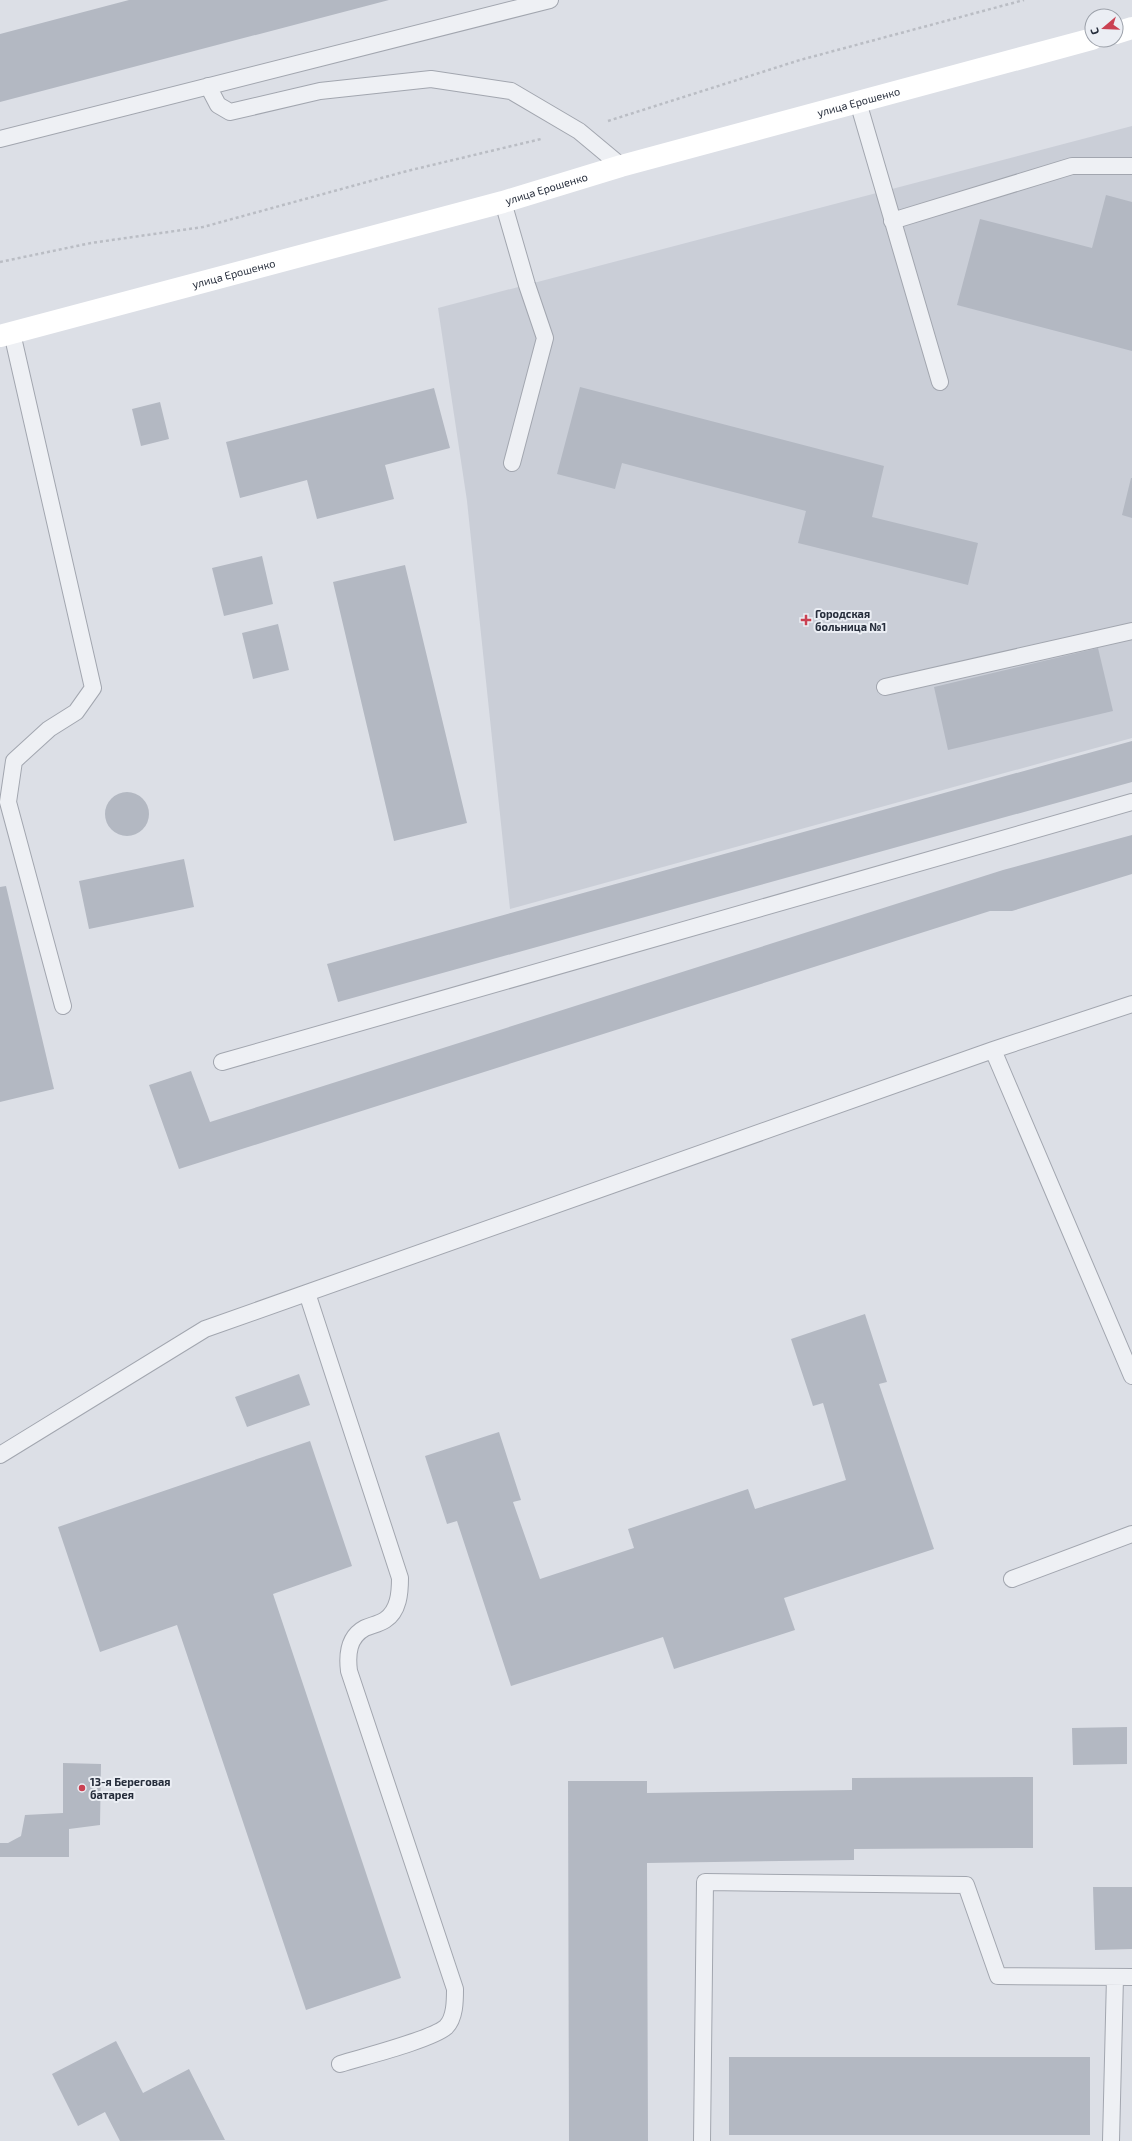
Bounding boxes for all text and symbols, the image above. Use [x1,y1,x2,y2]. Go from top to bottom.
north arrow [1084,8,1124,48]
text: С [1087,26,1101,37]
street label: улица Ерошенко [816,84,901,120]
street label: улица Ерошенко [504,170,589,208]
street label: улица Ерошенко [191,256,277,291]
place label: Городская больница №1 [815,607,886,633]
marker: Городская больница №1 [800,614,812,626]
place label: 13-я Береговая батарея [90,1775,171,1801]
marker: 13-я Береговая батарея [77,1783,87,1793]

